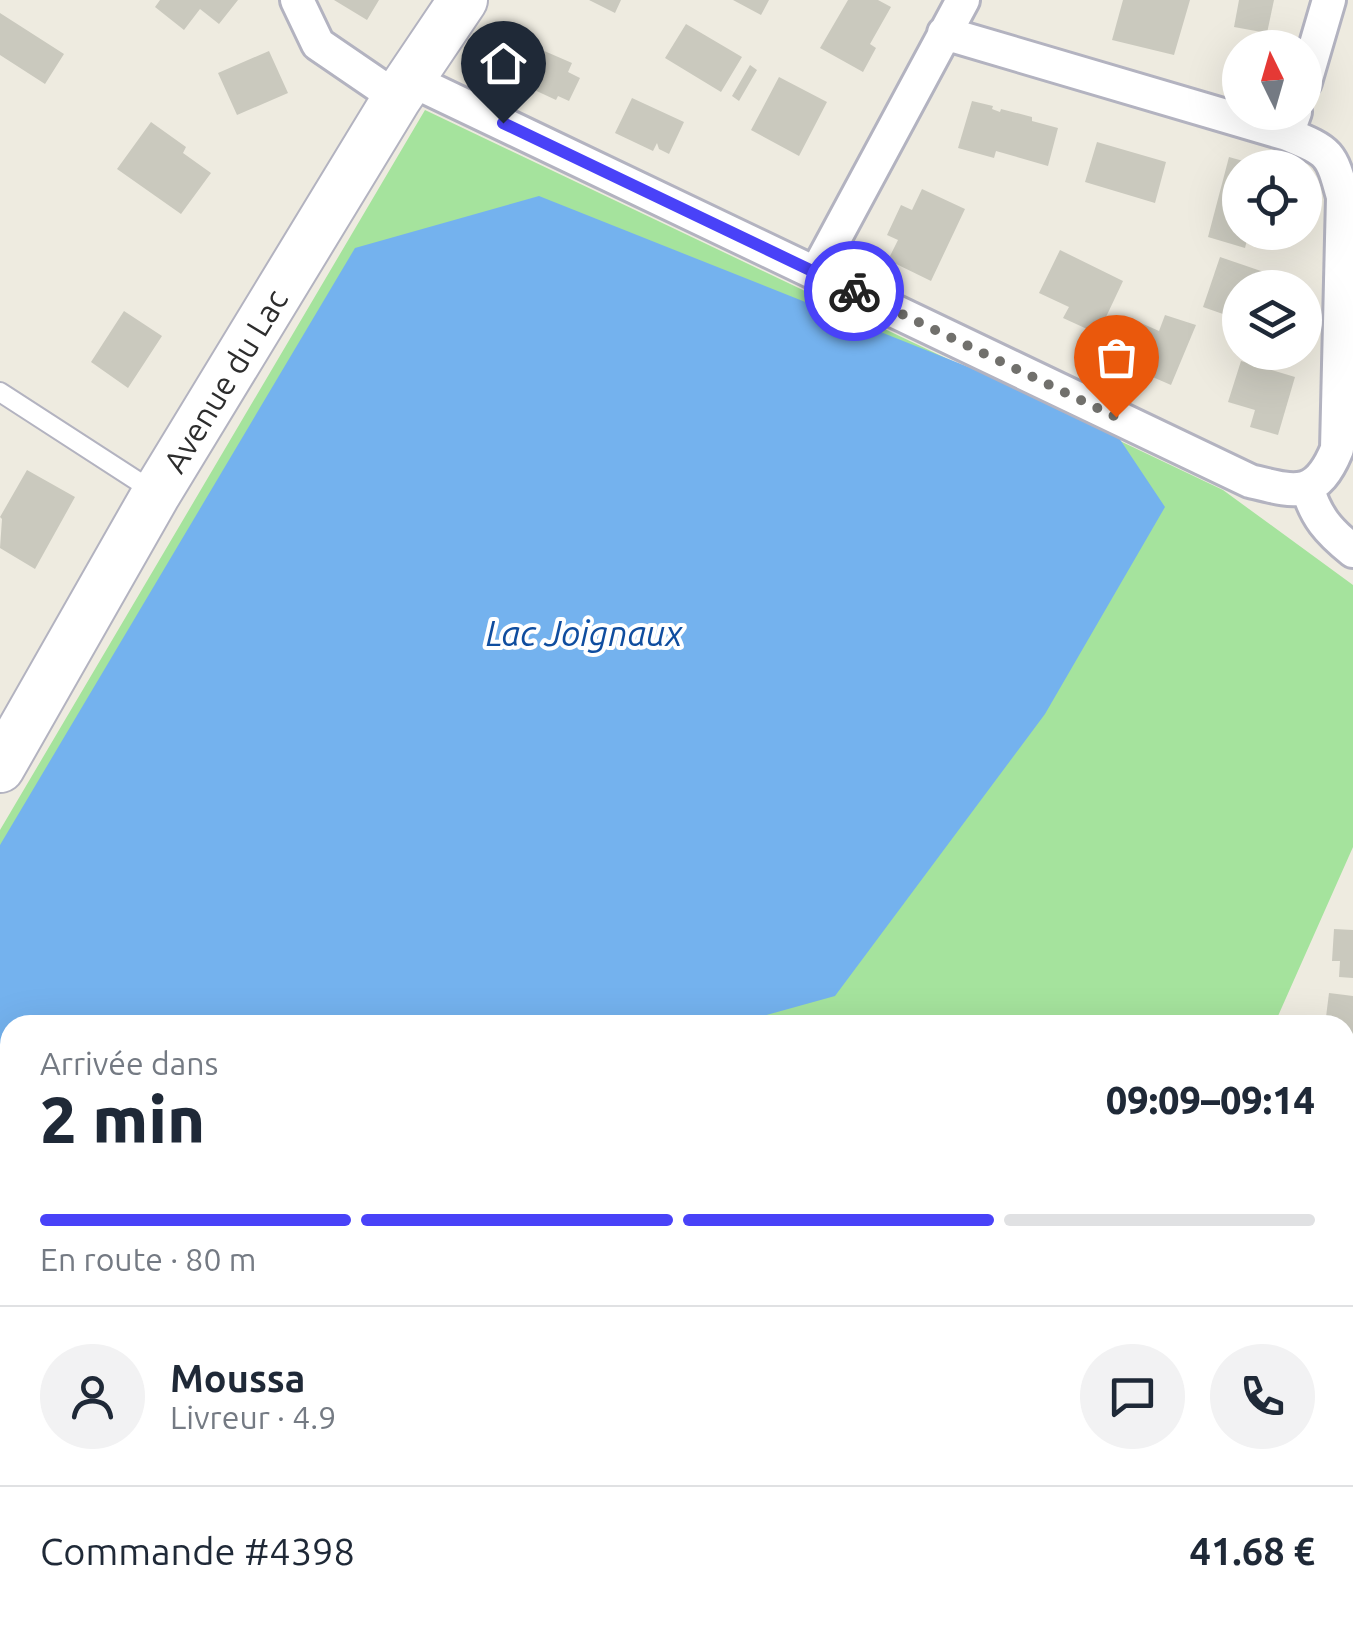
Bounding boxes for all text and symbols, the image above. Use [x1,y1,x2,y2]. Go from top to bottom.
pin [461,21,546,124]
north arrow [1222,30,1322,130]
map controls [1222,30,1322,370]
icon: home [476,36,531,91]
button: locate [1222,150,1322,250]
courier [804,241,904,341]
icon: bike [827,264,882,319]
button: layers [1222,270,1322,370]
street label: Avenue du Lac [156,283,294,478]
pin [1074,315,1159,418]
icon: bag [1089,330,1144,385]
water label: Lac Joignaux [486,613,684,653]
text: Arrivée dans [40,1045,218,1081]
text: 09:09–09:14 [1106,1079,1315,1121]
text: 2 min [40,1082,205,1155]
text: En route · 80 m [40,1241,256,1277]
button: person [40,1344,145,1449]
button: chat [1080,1344,1185,1449]
button: phone [1210,1344,1315,1449]
text: Moussa [170,1357,305,1399]
text: Livreur · 4.9 [170,1399,336,1435]
text: Commande #4398 [40,1530,355,1572]
text: 41.68 € [1189,1530,1315,1572]

